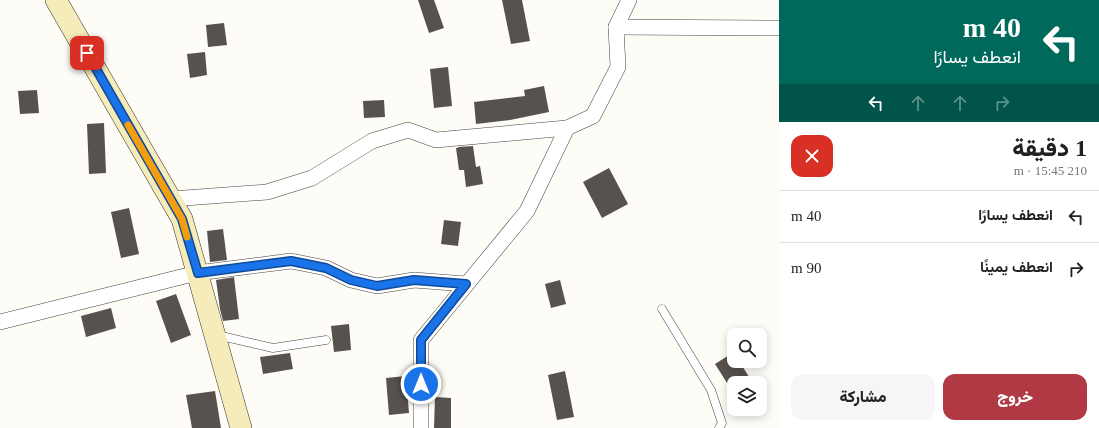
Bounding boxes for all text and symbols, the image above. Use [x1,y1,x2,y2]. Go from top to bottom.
text: 40 m [963,12,1021,43]
icon: left [1035,16,1087,68]
pin [70,36,104,70]
icon: arrive [76,42,98,64]
text: انعطف يسارًا [933,47,1021,67]
icon: left [865,92,887,114]
icon: ahead [907,92,929,114]
icon: ahead [949,92,971,114]
icon: right [991,92,1013,114]
button: close [791,135,833,177]
text: 1 دقيقة [1012,135,1087,161]
text: 210 m · 15:45 [1014,163,1087,178]
icon: left [1065,206,1087,228]
text: انعطف يسارًا [978,207,1053,223]
text: 40 m [791,208,821,224]
icon: right [1065,258,1087,280]
text: انعطف يمينًا [980,259,1053,275]
text: 90 m [791,260,821,276]
map controls [727,328,767,416]
button: search [727,328,767,368]
position arrow [400,363,442,405]
button: مشاركة [791,374,935,420]
button: خروج [943,374,1087,420]
button: layers [727,376,767,416]

